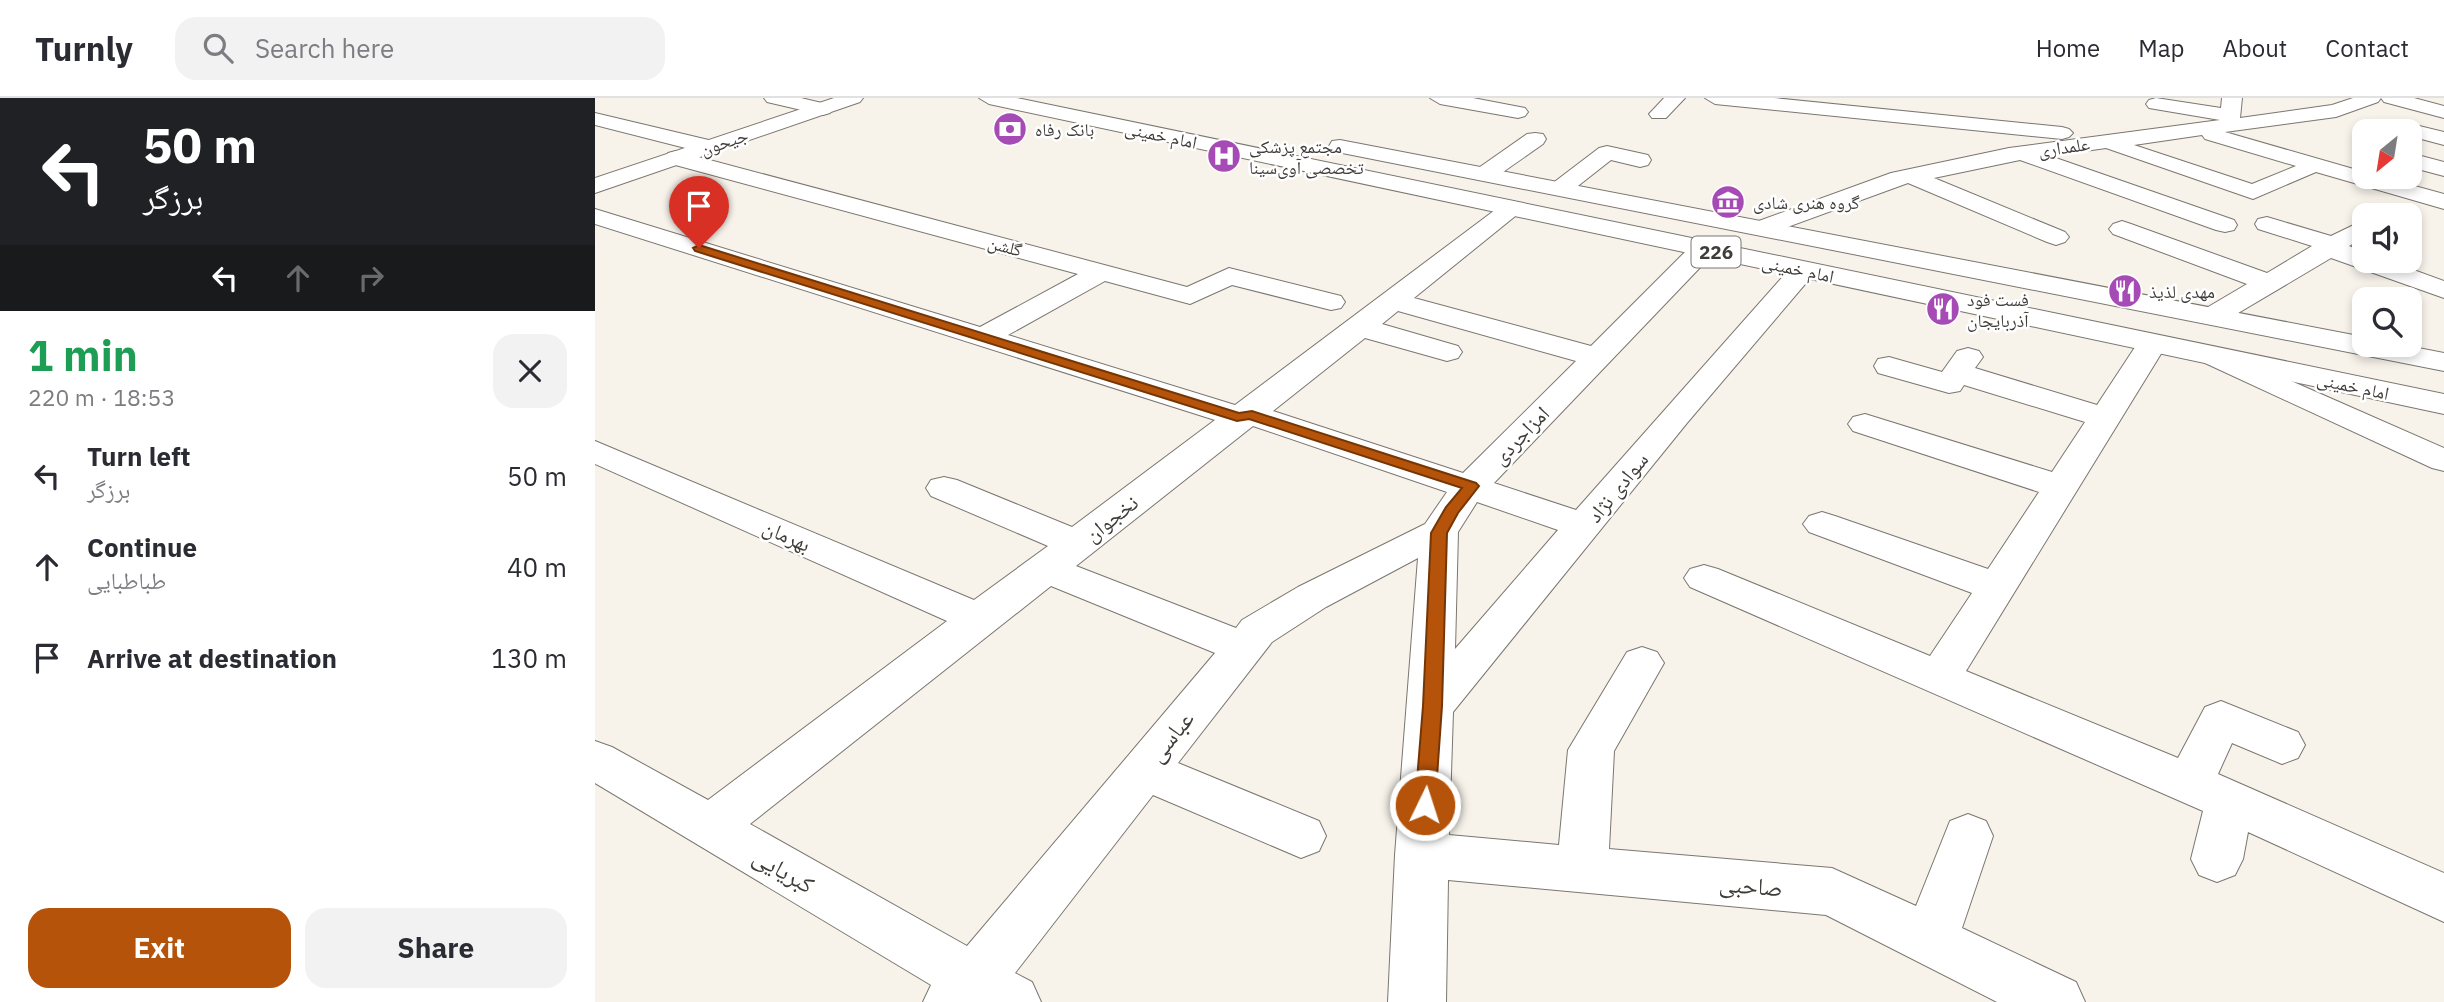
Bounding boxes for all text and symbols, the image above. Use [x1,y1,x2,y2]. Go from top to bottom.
search box [175,17,665,80]
text: Turnly [35,27,133,70]
icon: search [199,29,237,67]
text: Search here [255,31,394,65]
text: Home [2036,32,2100,64]
text: Map [2138,32,2184,64]
text: About [2222,32,2287,64]
text: Contact [2325,32,2409,64]
bank icon: بانک رفاه [991,110,1029,148]
text: 50 m [143,113,257,176]
street label: امام خمینی [1123,116,1199,155]
place label: بانک رفاه [1035,118,1094,141]
north arrow [2352,119,2422,189]
map controls [2352,119,2422,357]
street label: جیحون [697,123,751,161]
icon: left [28,126,119,217]
street label: علمداری [2037,132,2091,162]
place label: مجتمع پزشکی تخصصی آوی‌سینا [1249,135,1364,179]
hospital icon: مجتمع پزشکی تخصصی آوی‌سینا [1205,137,1243,175]
text: برزگر [143,176,203,218]
pin [669,176,729,248]
museum icon: گروه هنری شادی [1709,183,1747,221]
icon: arrive [680,187,718,225]
place label: گروه هنری شادی [1753,191,1860,214]
button: sound [2352,203,2422,273]
street label: گلشن [985,230,1025,262]
road number: 226 [1691,236,1741,268]
street label: امام خمینی [1760,250,1836,289]
icon: left [206,259,244,297]
icon: ahead [279,259,317,297]
icon: right [352,259,390,297]
restaurant icon: مهدی لذیذ [2106,272,2144,310]
place label: مهدی لذیذ [2149,280,2215,303]
button: search [2352,287,2422,357]
place label: فست فود آذربایجان [1967,288,2029,332]
restaurant icon: فست فود آذربایجان [1924,290,1962,328]
text: 1 min [28,328,138,383]
button: close [493,334,567,408]
street label: امام خمینی [2315,367,2391,406]
text: 220 m · 18:53 [28,382,175,412]
street label: امزاجردی [1485,400,1555,470]
text: Turn left [87,439,190,473]
street label: سوادی نژاد [1580,446,1654,528]
icon: left [28,457,66,495]
text: 50 m [507,459,567,493]
text: برزگر [87,474,130,504]
street label: نخجوان [1078,488,1144,548]
street label: بهرمان [759,512,815,558]
text: Continue [87,530,197,564]
icon: ahead [28,548,66,586]
text: 40 m [507,550,567,584]
text: طباطبایی [87,565,166,595]
icon: arrive [28,639,66,677]
text: Arrive at destination [87,641,337,675]
text: 130 m [491,641,567,675]
street label: عباسی [1139,704,1201,768]
position arrow [1388,768,1462,842]
street label: کبریایی [748,840,820,900]
street label: صاحبی [1718,866,1784,904]
button: Exit [28,908,291,988]
button: Share [305,908,567,988]

